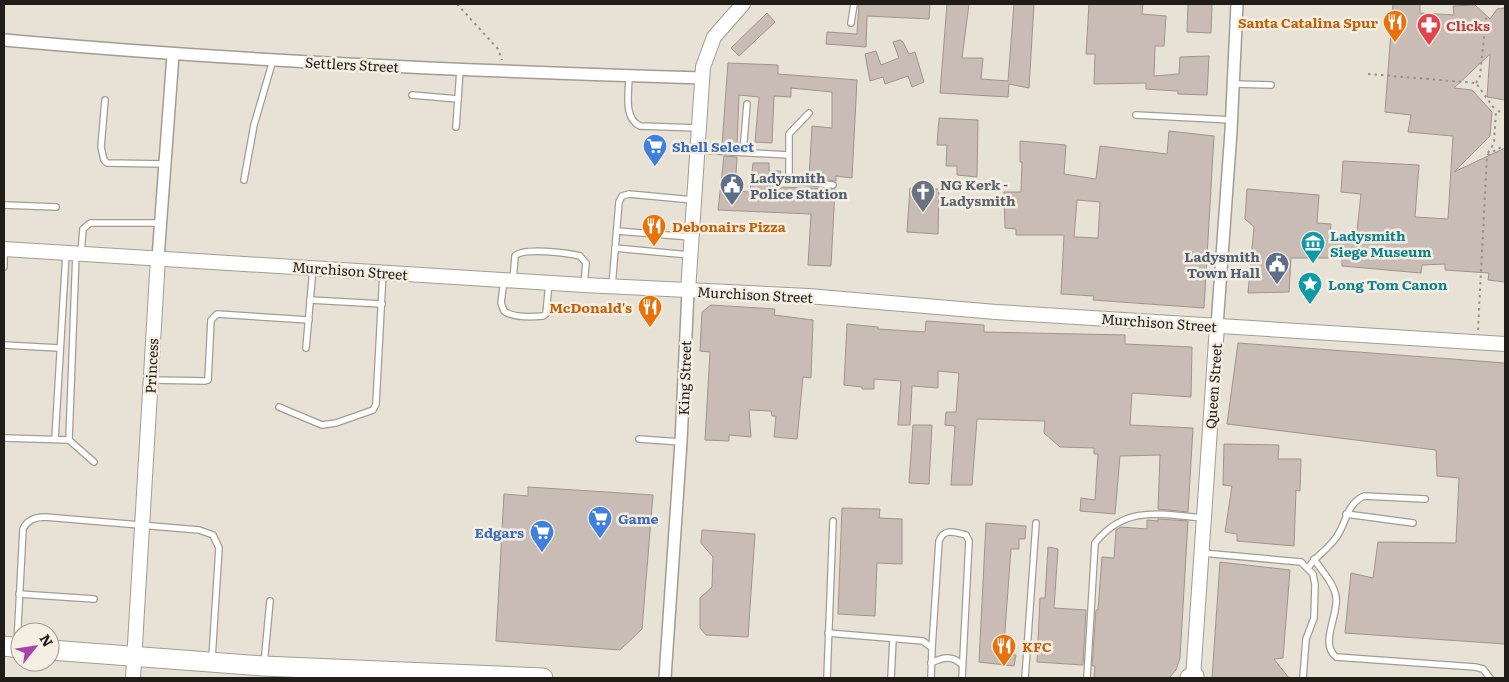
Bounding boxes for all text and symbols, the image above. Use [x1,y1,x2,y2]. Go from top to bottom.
restaurant icon: Santa Catalina Spur [1382,9,1408,43]
place label: Santa Catalina Spur [1238,12,1378,32]
pharmacy icon: Clicks [1416,12,1442,46]
place label: Clicks [1446,15,1490,35]
street label: Settlers Street [304,52,400,76]
supermarket icon: Shell Select [642,133,668,167]
place label: Shell Select [672,136,755,156]
place label: Ladysmith Police Station [750,167,848,203]
public building icon: Ladysmith Police Station [719,172,745,206]
place label: NG Kerk - Ladysmith [940,174,1016,210]
church icon: NG Kerk - Ladysmith [910,179,936,213]
restaurant icon: Debonairs Pizza [641,213,667,247]
place label: Debonairs Pizza [672,216,787,236]
place label: Ladysmith Siege Museum [1330,225,1431,261]
museum icon: Ladysmith Siege Museum [1300,230,1326,264]
place label: Ladysmith Town Hall [1184,246,1260,282]
public building icon: Ladysmith Town Hall [1264,251,1290,285]
street label: Murchison Street [291,256,409,284]
place icon: Long Tom Canon [1297,271,1323,305]
place label: Long Tom Canon [1328,274,1448,294]
street label: Murchison Street [697,281,814,307]
restaurant icon: McDonald's [637,294,663,328]
place label: McDonald's [549,297,632,317]
street label: Murchison Street [1100,308,1218,336]
street label: Princess [140,338,162,394]
street label: King Street [673,340,695,416]
street label: Queen Street [1200,342,1226,430]
supermarket icon: Game [587,505,613,539]
place label: Game [618,508,659,528]
supermarket icon: Edgars [529,519,555,553]
place label: Edgars [475,522,524,542]
north arrow [10,622,60,672]
text: N [36,630,59,650]
restaurant icon: KFC [991,633,1017,667]
place label: KFC [1022,636,1052,656]

